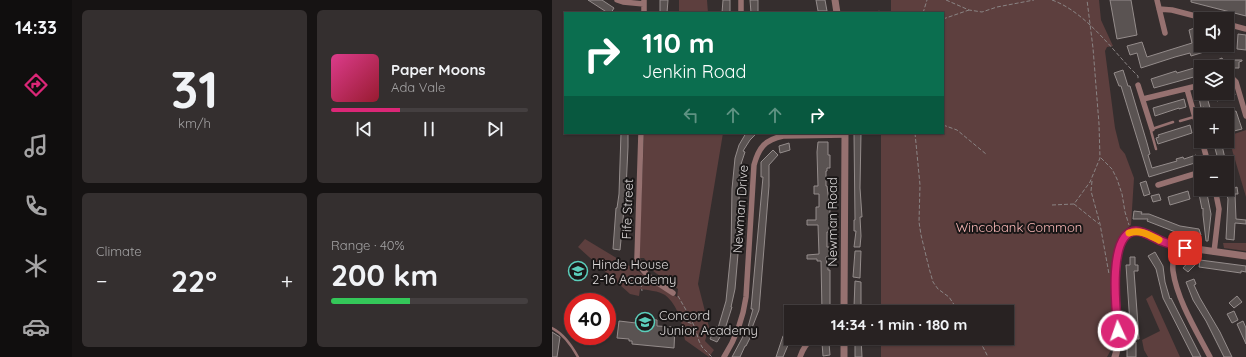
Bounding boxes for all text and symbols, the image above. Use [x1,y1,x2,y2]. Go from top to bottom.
map controls [1194,12,1234,196]
button: sound [1194,12,1234,52]
text: 14:33 [15,16,57,39]
text: 110 m [642,25,715,60]
icon: right [576,28,628,80]
text: 31 [170,56,219,121]
text: Paper Moons [391,60,486,79]
text: Jenkin Road [642,60,746,83]
button: layers [1194,60,1234,100]
icon: directions [22,71,50,99]
text: Ada Vale [391,79,445,95]
icon: left [680,104,702,126]
icon: ahead [722,104,744,126]
icon: ahead [764,104,786,126]
icon: right [806,104,828,126]
button: + [1194,108,1234,148]
text: km/h [178,115,211,131]
icon: previous [353,118,375,140]
icon: pause [418,118,440,140]
icon: next [484,118,506,140]
icon: music [22,132,50,160]
button: − [1194,156,1234,196]
street label: Newman Drive [729,164,751,254]
street label: Newman Road [824,177,840,267]
street label: Fife Street [618,178,636,240]
icon: phone [22,192,50,220]
park label: Wincobank Common [956,219,1082,235]
pin [1168,231,1202,265]
text: Range · 40% [331,237,405,253]
icon: arrive [1174,237,1196,259]
text: Climate [96,243,142,259]
icon: climate [22,252,50,280]
text: 200 km [331,256,438,294]
place label: Hinde House 2-16 Academy [592,256,676,287]
school or university icon: Hinde House 2-16 Academy [567,260,589,282]
text: 22° [171,262,217,300]
text: − [96,267,107,295]
text: + [281,267,293,295]
speed limit sign: 40 [564,293,616,345]
place label: Concord Junior Academy [659,307,758,338]
position arrow [1097,310,1139,352]
school or university icon: Concord Junior Academy [634,311,656,333]
icon: car [22,313,50,341]
text: 14:34 · 1 min · 180 m [831,315,967,334]

